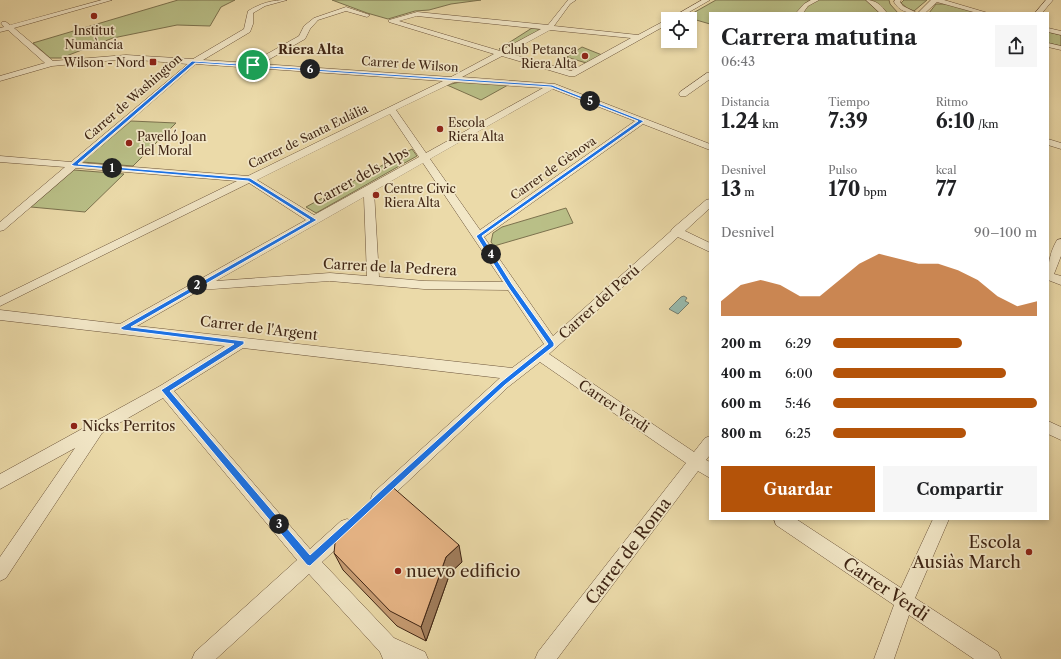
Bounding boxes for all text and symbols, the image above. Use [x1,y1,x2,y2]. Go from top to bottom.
marker: Institut Numància [89,11,99,21]
map controls [661,12,697,48]
button: locate [661,12,697,48]
place label: Institut Numància [65,23,124,52]
text: Carrera matutina [721,24,917,51]
button: share [995,25,1037,67]
district label: Riera Alta [278,41,345,57]
place label: Club Petanca Riera Alta [501,42,578,71]
pin [236,48,270,82]
street label: Carrer de Washington [81,50,185,144]
marker: Club Petanca Riera Alta [580,51,590,61]
street label: Carrer de Wilson [361,53,460,75]
text: 06:43 [721,53,755,69]
icon: arrive [242,54,264,76]
place label: Wilson - Nord [63,55,146,70]
marker: Wilson - Nord [148,57,158,67]
pin: 6 [300,59,320,79]
text: 6 [307,62,313,76]
pin: 5 [580,91,600,111]
text: 5 [587,94,593,108]
text: Distancia [721,95,770,109]
text: Tiempo [828,95,870,109]
text: Ritmo [936,95,968,109]
street label: Carrer de Santa Eulália [246,100,371,171]
text: 1.24 [721,109,759,133]
text: 7:39 [828,109,868,133]
text: 6:10 [936,109,975,133]
place label: Escola Riera Alta [448,115,505,144]
text: km [759,117,779,131]
text: /km [975,117,999,131]
marker: Escola Riera Alta [435,124,445,134]
place label: Pavelló Joan del Moral [137,129,207,158]
street label: Carrer de Gènova [507,133,599,203]
marker: Pavelló Joan del Moral [124,138,134,148]
street label: Carrer dels Alps [310,142,412,210]
pin: 1 [102,158,122,178]
text: 1 [110,161,114,175]
text: Desnivel [721,163,766,177]
text: Pulso [828,163,857,177]
text: kcal [936,163,956,177]
text: 13 [721,177,741,201]
text: 170 [828,177,861,201]
text: 77 [936,177,957,201]
place label: Centre Civic Riera Alta [384,181,456,210]
text: m [741,185,755,199]
text: bpm [861,185,887,199]
marker: Centre Civic Riera Alta [371,190,381,200]
text: Desnivel [721,224,774,240]
text: 90–100 m [974,224,1037,240]
pin: 4 [481,244,501,264]
text: 4 [488,247,494,261]
street label: Carrer de la Pedrera [323,255,458,280]
street label: Carrer del Perú [555,261,643,343]
pin: 2 [187,275,207,295]
text: 2 [194,278,200,292]
street label: Carrer de l'Argent [199,312,319,344]
text: 200 m [721,335,761,351]
text: 6:29 [785,335,811,351]
text: 400 m [721,365,761,381]
text: 6:00 [785,365,813,381]
street label: Carrer Verdi [575,376,653,436]
text: 600 m [721,395,762,411]
text: 5:46 [785,395,811,411]
place label: Nicks Perritos [82,417,175,435]
marker: Nicks Perritos [69,421,79,431]
text: 800 m [721,425,762,441]
text: 6:25 [785,425,811,441]
button: Guardar [721,466,875,512]
button: Compartir [883,466,1037,512]
street label: Carrer de Roma [581,493,675,609]
pin: 3 [269,514,289,534]
text: 3 [276,517,282,531]
place label: Escola Ausiàs March [911,532,1021,572]
marker: Escola Ausiàs March [1024,547,1034,557]
street label: Carrer Verdi [839,553,933,625]
place label: nuevo edificio [406,561,520,581]
marker: nuevo edificio [393,566,403,576]

